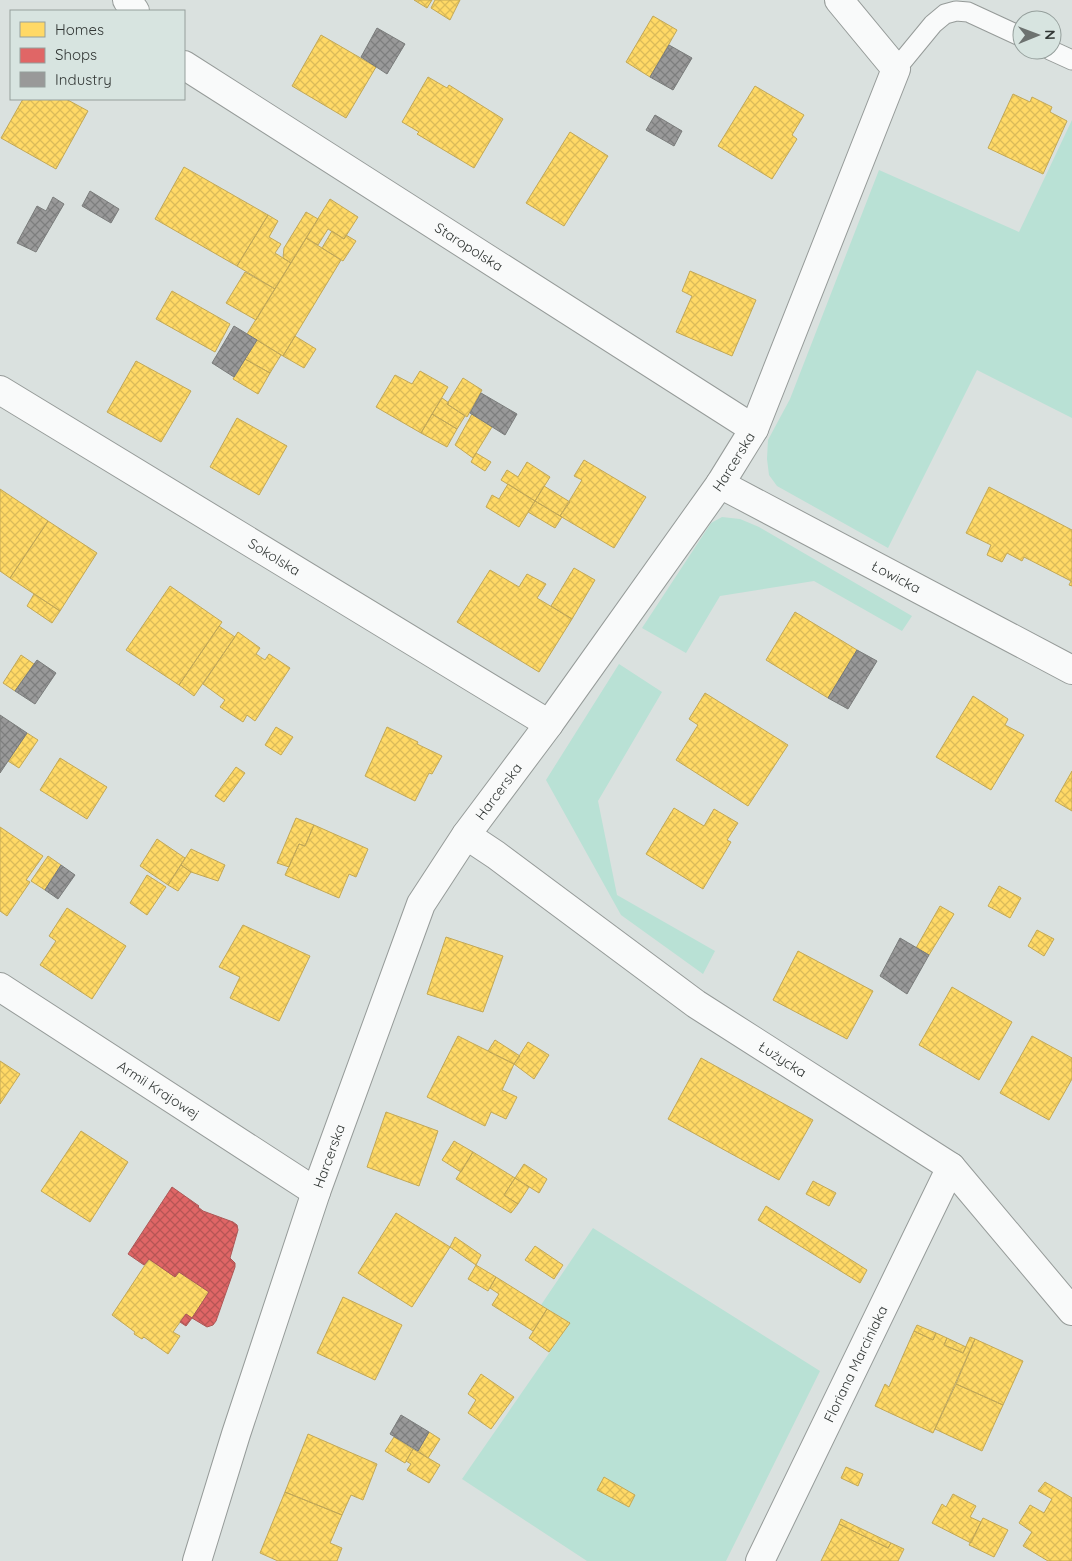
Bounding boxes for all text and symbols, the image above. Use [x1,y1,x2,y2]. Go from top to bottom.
legend [10,10,185,100]
north arrow [1012,10,1062,60]
text: Homes [55,20,104,39]
text: N [1041,29,1059,40]
text: Shops [55,45,97,64]
text: Industry [55,70,112,89]
street label: Staropolska [431,219,506,275]
street label: Harcerska [708,429,759,495]
street label: Sokolska [245,534,304,580]
street label: Łowicka [868,557,924,597]
street label: Harcerska [471,759,526,824]
street label: Łużycka [755,1037,810,1081]
street label: Armii Krajowej [114,1057,203,1123]
street label: Harcerska [309,1122,349,1190]
street label: Floriana Marciniaka [820,1303,891,1425]

